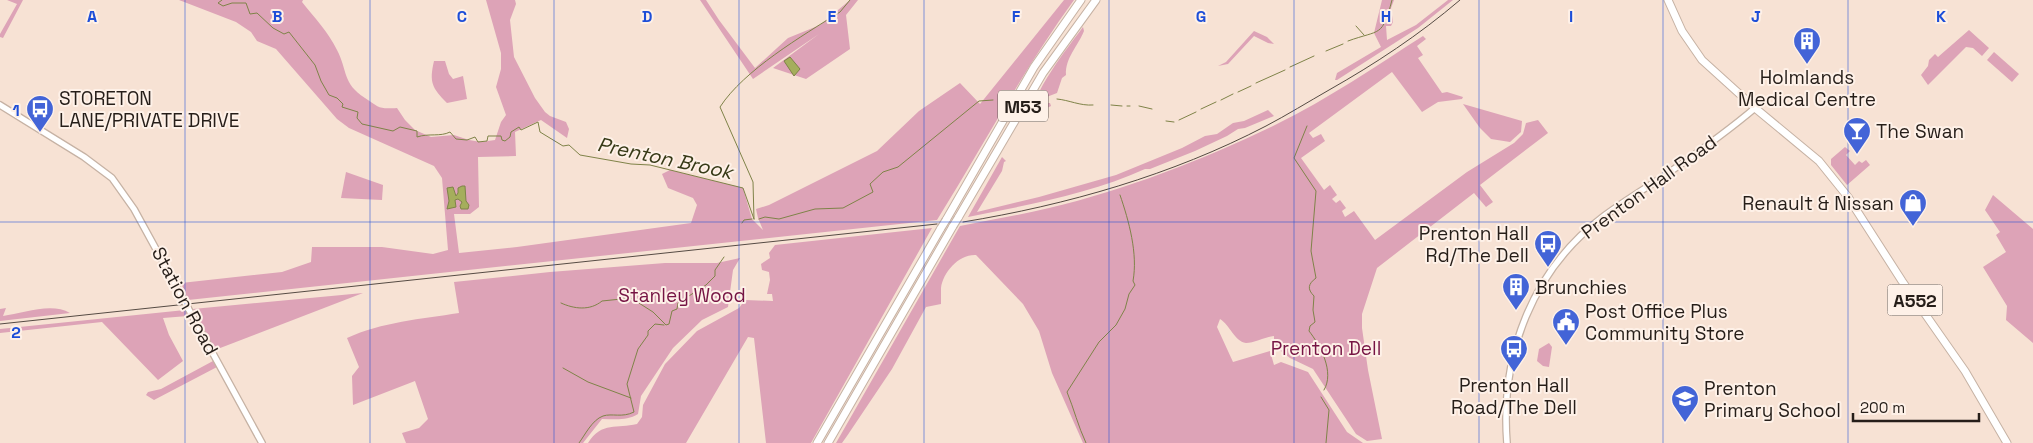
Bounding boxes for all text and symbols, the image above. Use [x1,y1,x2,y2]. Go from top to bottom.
text: A [87,6,97,27]
text: B [272,6,282,27]
text: C [457,6,467,27]
text: D [642,6,652,27]
text: E [828,6,837,27]
text: F [1012,6,1021,27]
text: G [1196,6,1206,27]
text: H [1381,6,1391,27]
text: I [1569,6,1573,27]
text: J [1751,6,1761,27]
text: K [1936,6,1946,27]
building icon: Holmlands Medical Centre [1792,26,1822,65]
place label: Holmlands Medical Centre [1738,65,1876,112]
place label: STORETON LANE/PRIVATE DRIVE [59,86,239,133]
road number: M53 [998,90,1048,122]
bus stop icon: STORETON LANE/PRIVATE DRIVE [25,94,55,133]
text: 1 [12,100,20,121]
bar icon: The Swan [1842,116,1872,155]
place label: The Swan [1876,119,1964,144]
street label: Prenton Hall Road [1576,129,1722,245]
water label: Prenton Brook [595,131,737,185]
shop icon: Renault & Nissan [1898,188,1928,227]
place label: Renault & Nissan [1742,191,1894,216]
place label: Prenton Hall Rd/The Dell [1419,221,1529,268]
bus stop icon: Prenton Hall Rd/The Dell [1533,229,1563,268]
street label: Station Road [146,243,224,359]
building icon: Brunchies [1501,272,1531,311]
place label: Brunchies [1535,275,1627,300]
park label: Stanley Wood [618,283,746,308]
road number: A552 [1888,284,1942,316]
place label: Post Office Plus Community Store [1585,299,1745,346]
public building icon: Post Office Plus Community Store [1551,307,1581,346]
text: 2 [11,322,21,343]
bus stop icon: Prenton Hall Road/The Dell [1499,334,1529,373]
park label: Prenton Dell [1271,336,1381,361]
place label: Prenton Hall Road/The Dell [1451,373,1577,420]
place label: Prenton Primary School [1704,376,1841,423]
school or university icon: Prenton Primary School [1670,384,1700,423]
scale bar [1853,390,1979,422]
text: 200 m [1860,398,1905,417]

